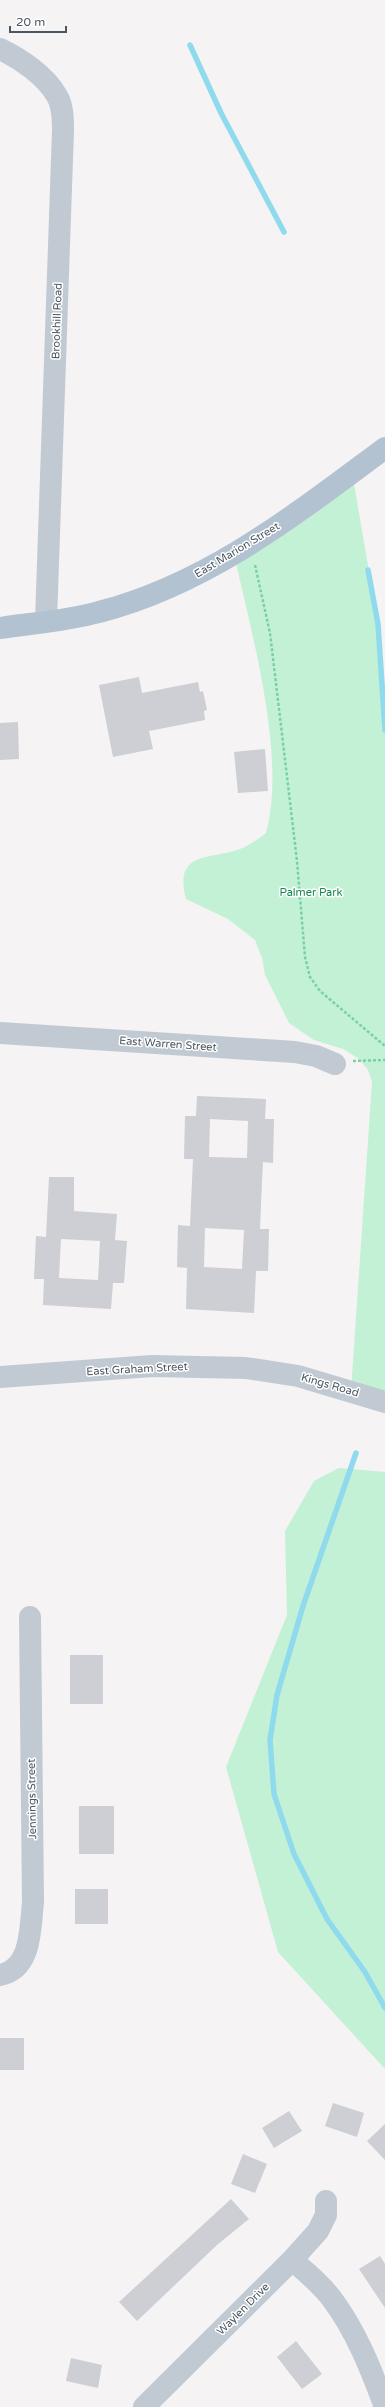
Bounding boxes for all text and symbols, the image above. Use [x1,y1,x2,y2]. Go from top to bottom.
scale bar [10,8,66,34]
text: 20 m [16,15,45,29]
street label: Brookhill Road [49,283,65,359]
street label: East Marion Street [192,519,282,581]
park label: Palmer Park [280,886,342,899]
street label: East Warren Street [119,1034,217,1054]
street label: East Graham Street [86,1360,188,1378]
street label: Kings Road [300,1371,360,1399]
street label: Jennings Street [25,1759,39,1839]
street label: Waylen Drive [214,2280,272,2338]

